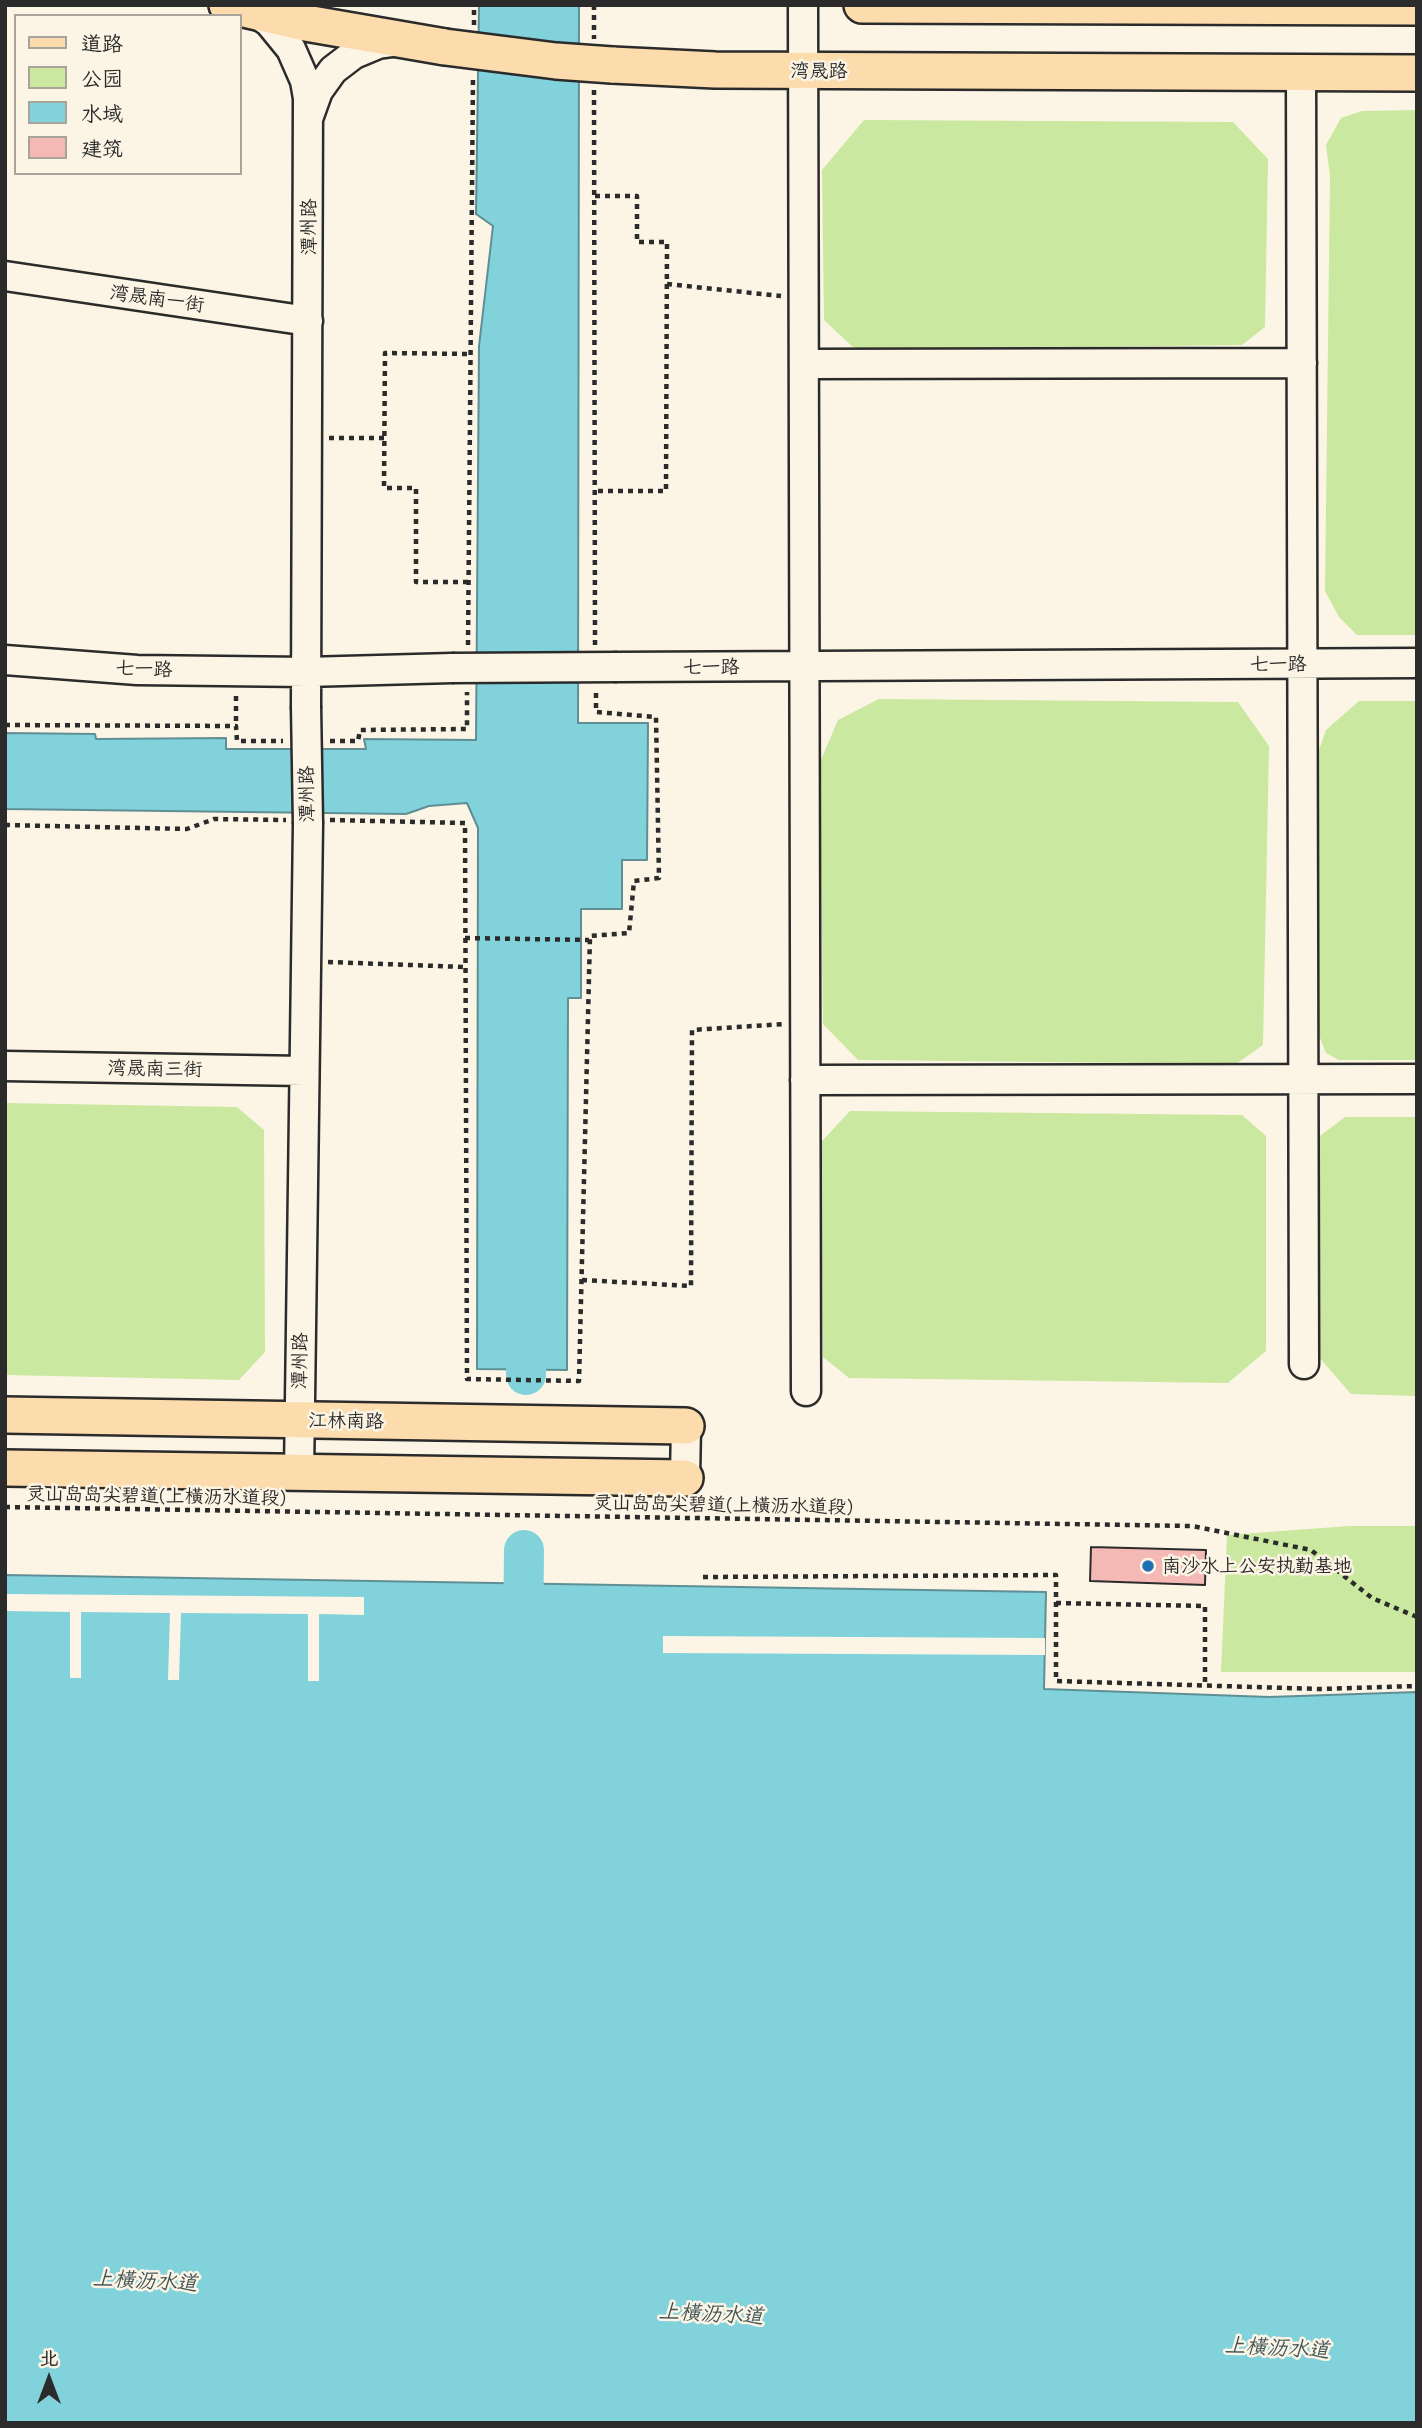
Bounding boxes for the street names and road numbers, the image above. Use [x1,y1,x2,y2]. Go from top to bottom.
street label: 湾晟路 [791,60,847,82]
street label: 潭州路 [298,199,320,255]
street label: 湾晟南一街 [108,281,206,317]
street label: 七一路 [1250,653,1306,675]
street label: 七一路 [683,656,739,678]
street label: 七一路 [115,657,173,681]
street label: 潭州路 [295,765,319,823]
street label: 湾晟南三街 [107,1057,203,1081]
street label: 潭州路 [288,1332,312,1390]
street label: 江林南路 [308,1409,384,1433]
street label: 灵山岛岛尖碧道(上横沥水道段) [26,1482,286,1510]
street label: 灵山岛岛尖碧道(上横沥水道段) [593,1491,853,1519]

